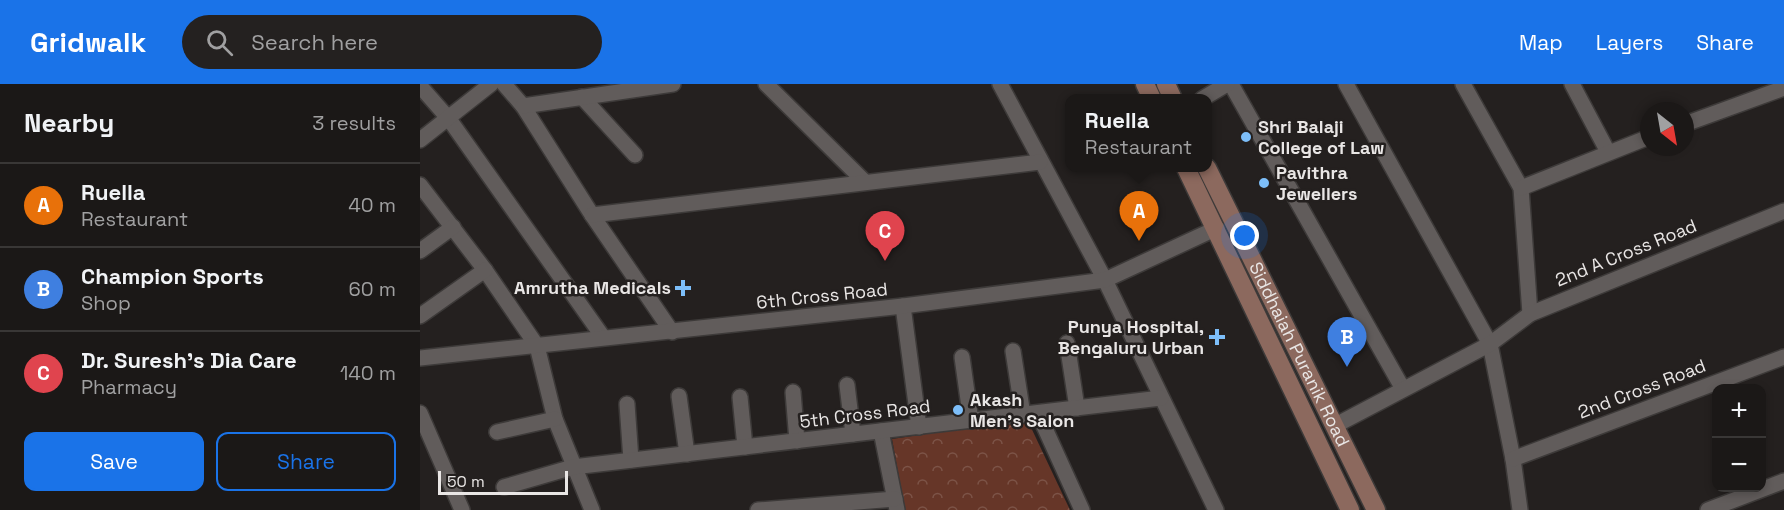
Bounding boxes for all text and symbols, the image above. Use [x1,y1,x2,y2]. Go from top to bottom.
search box [182,15,602,69]
text: Gridwalk [30,24,146,60]
icon: search [203,26,236,59]
text: Search here [251,28,378,56]
text: Map [1519,29,1563,56]
text: Layers [1596,29,1663,56]
text: Share [1696,29,1754,56]
popup [1065,94,1212,172]
north arrow [1640,102,1694,156]
text: Nearby [24,106,114,140]
text: Ruella [1085,106,1149,134]
text: 3 results [312,110,396,136]
place label: Shri Balaji College of Law [1258,115,1384,159]
marker: Shri Balaji College of Law [1239,130,1253,144]
text: Restaurant [1085,134,1192,160]
place label: Pavithra Jewellers [1276,161,1357,205]
marker: Pavithra Jewellers [1257,176,1271,190]
text: Ruella [81,178,146,206]
text: A [37,192,50,218]
text: 40 m [348,192,396,218]
pin: A [1120,192,1158,241]
text: Restaurant [81,206,188,232]
pin: C [866,212,904,261]
street label: 2nd A Cross Road [1552,214,1700,291]
your location [1230,221,1259,250]
street label: Siddhaiah Puranik Road [1244,258,1355,450]
text: Champion Sports [81,262,264,290]
text: B [37,276,50,302]
text: 60 m [349,276,396,302]
place label: Amrutha Medicals [514,276,671,299]
street label: 6th Cross Road [755,277,889,314]
marker: Amrutha Medicals [676,281,690,295]
text: Shop [81,290,131,316]
place label: Punya Hospital, Bengaluru Urban [1058,315,1204,359]
pin: B [1328,318,1366,367]
marker: Punya Hospital, Bengaluru Urban [1208,328,1226,346]
text: Dr. Suresh's Dia Care [81,346,297,374]
street label: 2nd Cross Road [1575,354,1709,423]
text: C [37,360,50,386]
text: 140 m [340,360,396,386]
text: Pharmacy [81,374,177,400]
map controls [1712,384,1766,492]
button: + [1712,384,1766,438]
place label: Akash Men's Salon [970,388,1074,432]
street label: 5th Cross Road [798,394,932,433]
marker: Akash Men's Salon [951,403,965,417]
button: Save [24,432,204,491]
button: Share [216,432,396,491]
button: − [1712,438,1766,492]
scale bar [438,468,568,496]
text: 50 m [447,471,485,492]

